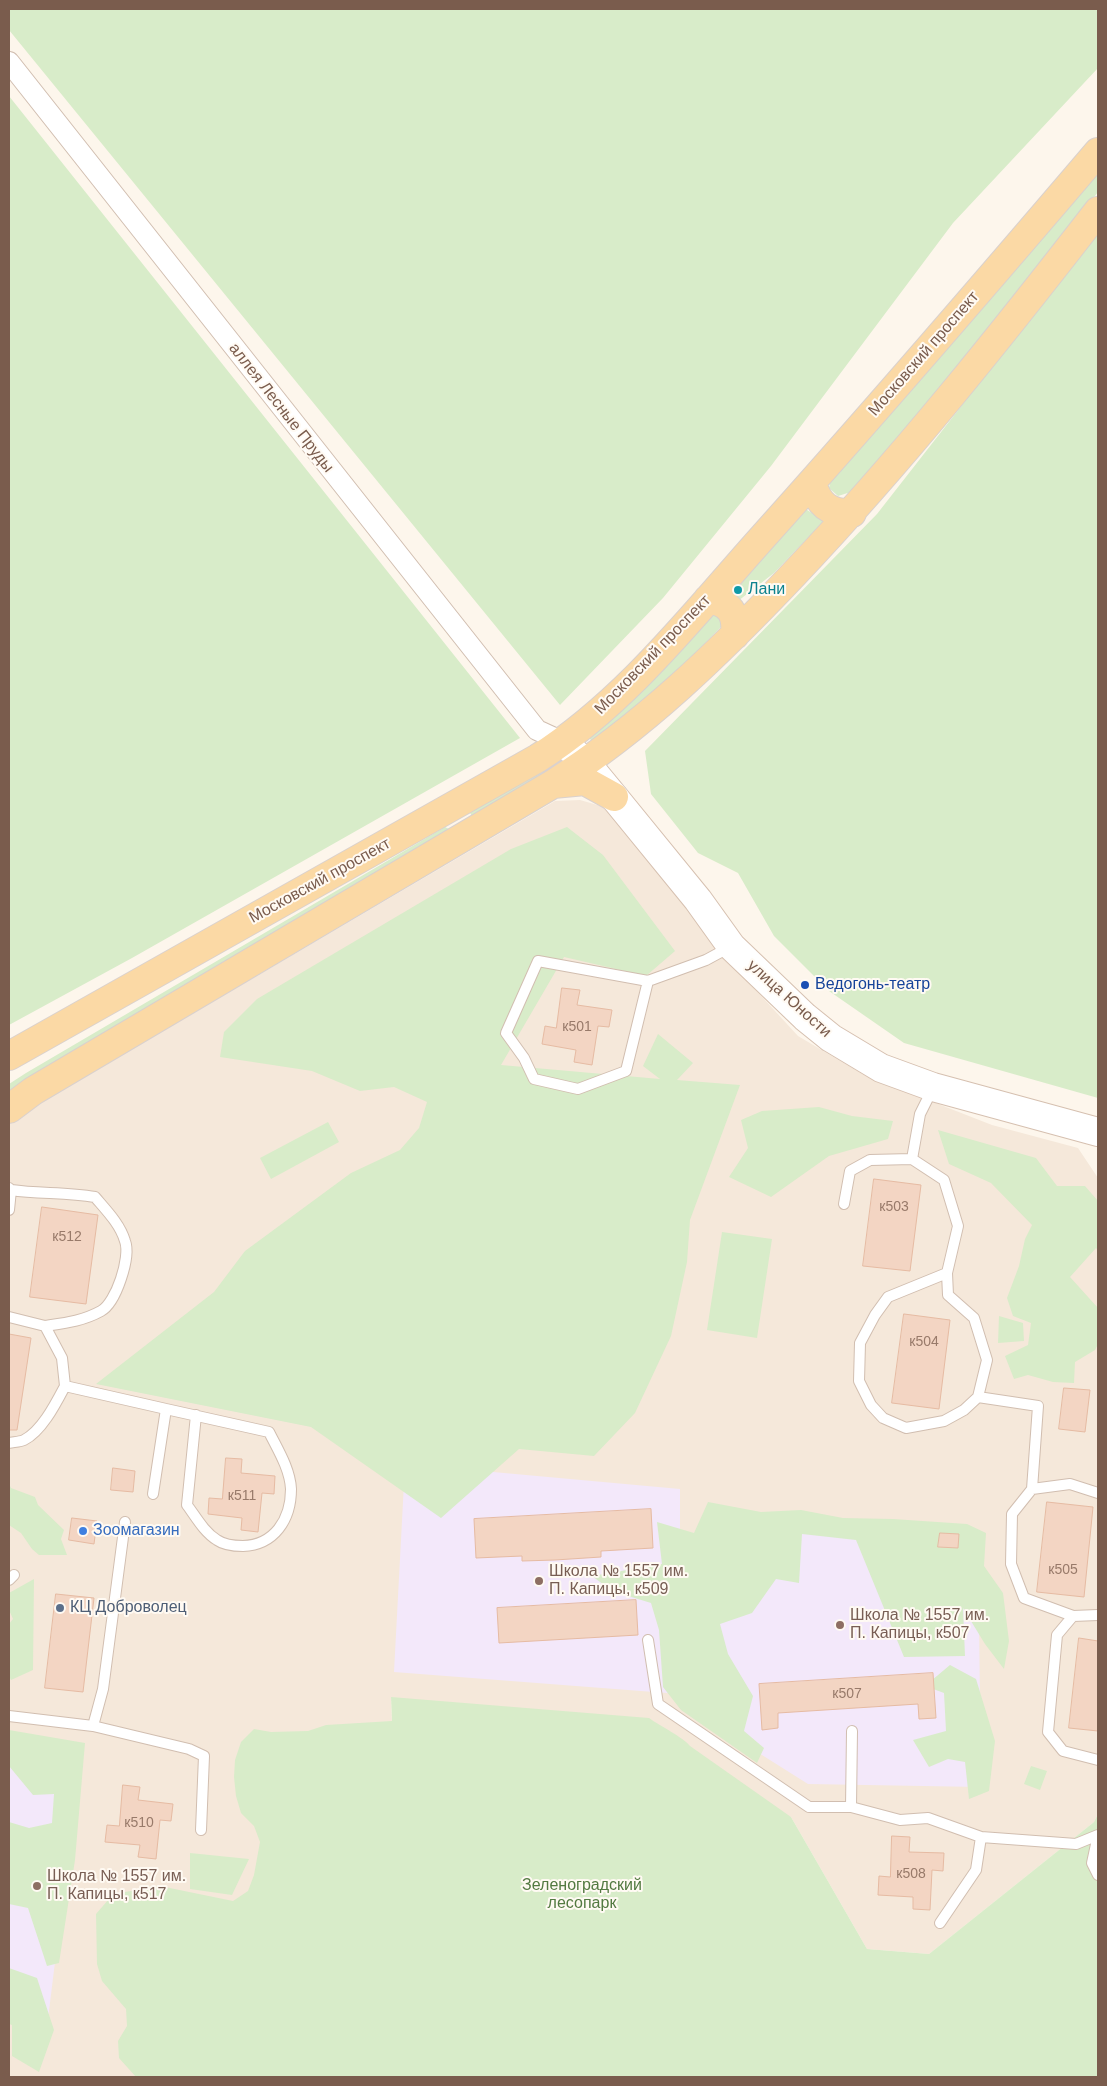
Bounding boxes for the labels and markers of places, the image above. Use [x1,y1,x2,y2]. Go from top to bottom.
place label: Лани [748,580,785,600]
marker: Лани [732,584,744,596]
place label: Ведогонь-театр [815,975,930,995]
marker: Ведогонь-театр [799,979,811,991]
place label: Зоомагазин [93,1521,180,1541]
marker: Зоомагазин [77,1525,89,1537]
place label: Школа № 1557 им. П. Капицы, к509 [549,1562,688,1600]
marker: Школа № 1557 им. П. Капицы, к509 [533,1575,545,1587]
place label: КЦ Доброволец [70,1598,187,1618]
marker: КЦ Доброволец [54,1602,66,1614]
place label: Школа № 1557 им. П. Капицы, к507 [850,1606,989,1644]
marker: Школа № 1557 им. П. Капицы, к507 [834,1619,846,1631]
place label: Школа № 1557 им. П. Капицы, к517 [47,1867,186,1905]
marker: Школа № 1557 им. П. Капицы, к517 [31,1880,43,1892]

